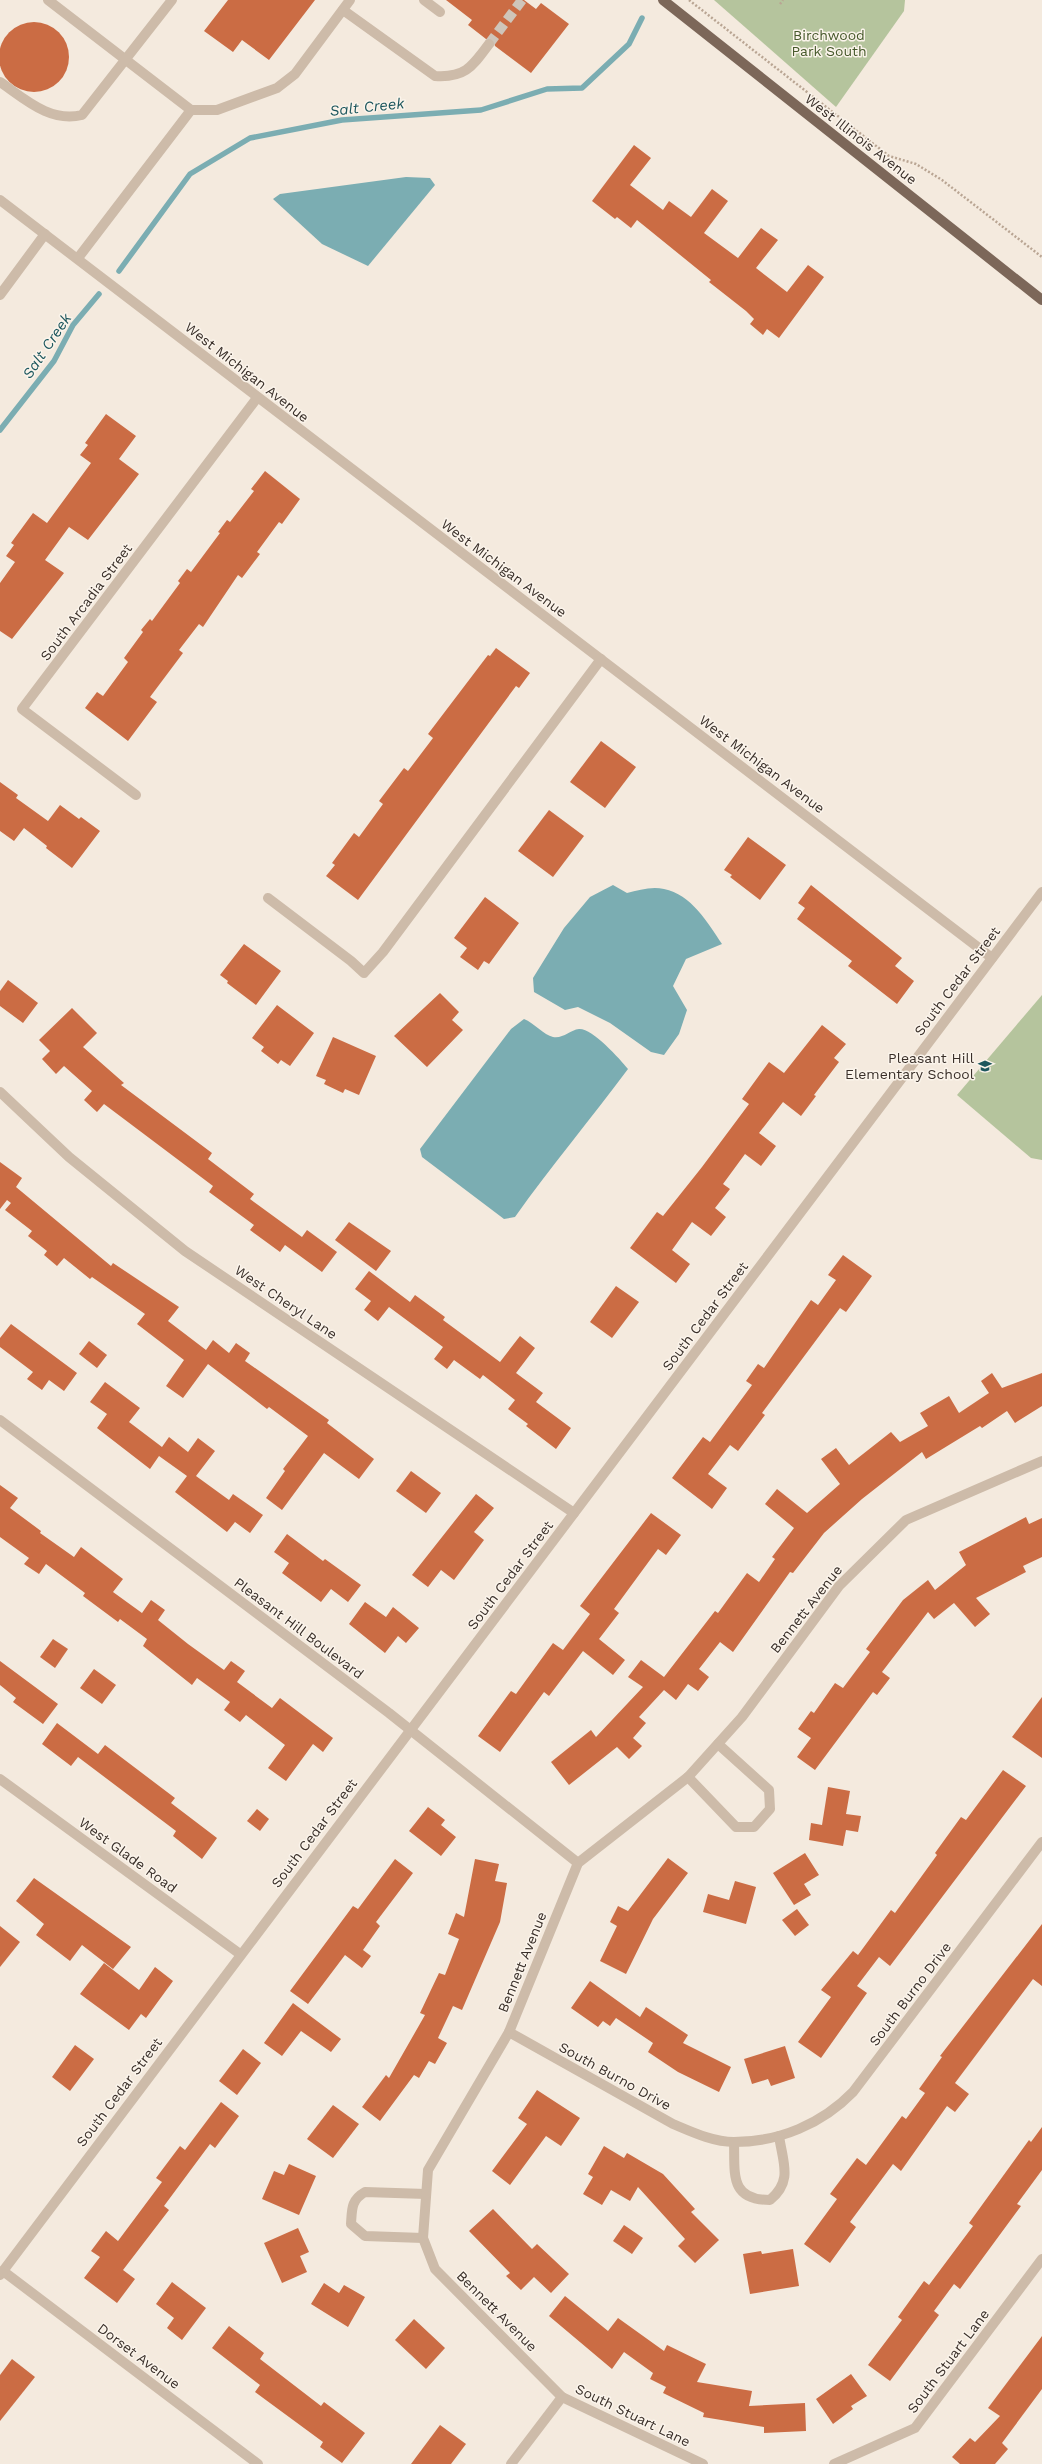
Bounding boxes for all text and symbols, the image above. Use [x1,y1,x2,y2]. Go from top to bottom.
park label: Birchwood Park South [791,27,867,59]
street label: West Illinois Avenue [802,90,920,188]
water label: Salt Creek [329,94,406,120]
water label: Salt Creek [19,309,76,382]
street label: West Michigan Avenue [182,319,312,425]
street label: West Michigan Avenue [438,516,570,620]
street label: South Arcadia Street [37,540,135,664]
street label: West Michigan Avenue [696,712,828,816]
street label: South Cedar Street [911,923,1003,1039]
place label: Pleasant Hill Elementary School [845,1050,975,1082]
school or university icon: Pleasant Hill Elementary School [977,1058,993,1074]
street label: South Cedar Street [659,1258,751,1374]
street label: West Cheryl Lane [232,1262,340,1342]
street label: South Cedar Street [464,1517,556,1633]
street label: Bennett Avenue [767,1562,845,1656]
street label: Pleasant Hill Boulevard [231,1574,367,1682]
street label: South Cedar Street [268,1775,360,1891]
street label: West Glade Road [76,1814,180,1896]
street label: Bennett Avenue [495,1909,549,2015]
street label: South Burno Drive [866,1939,954,2049]
street label: South Cedar Street [73,2034,165,2150]
street label: South Burno Drive [556,2039,674,2113]
street label: Bennett Avenue [454,2268,540,2354]
street label: South Stuart Lane [904,2306,992,2416]
street label: Dorset Avenue [95,2320,183,2392]
street label: South Stuart Lane [573,2380,693,2450]

